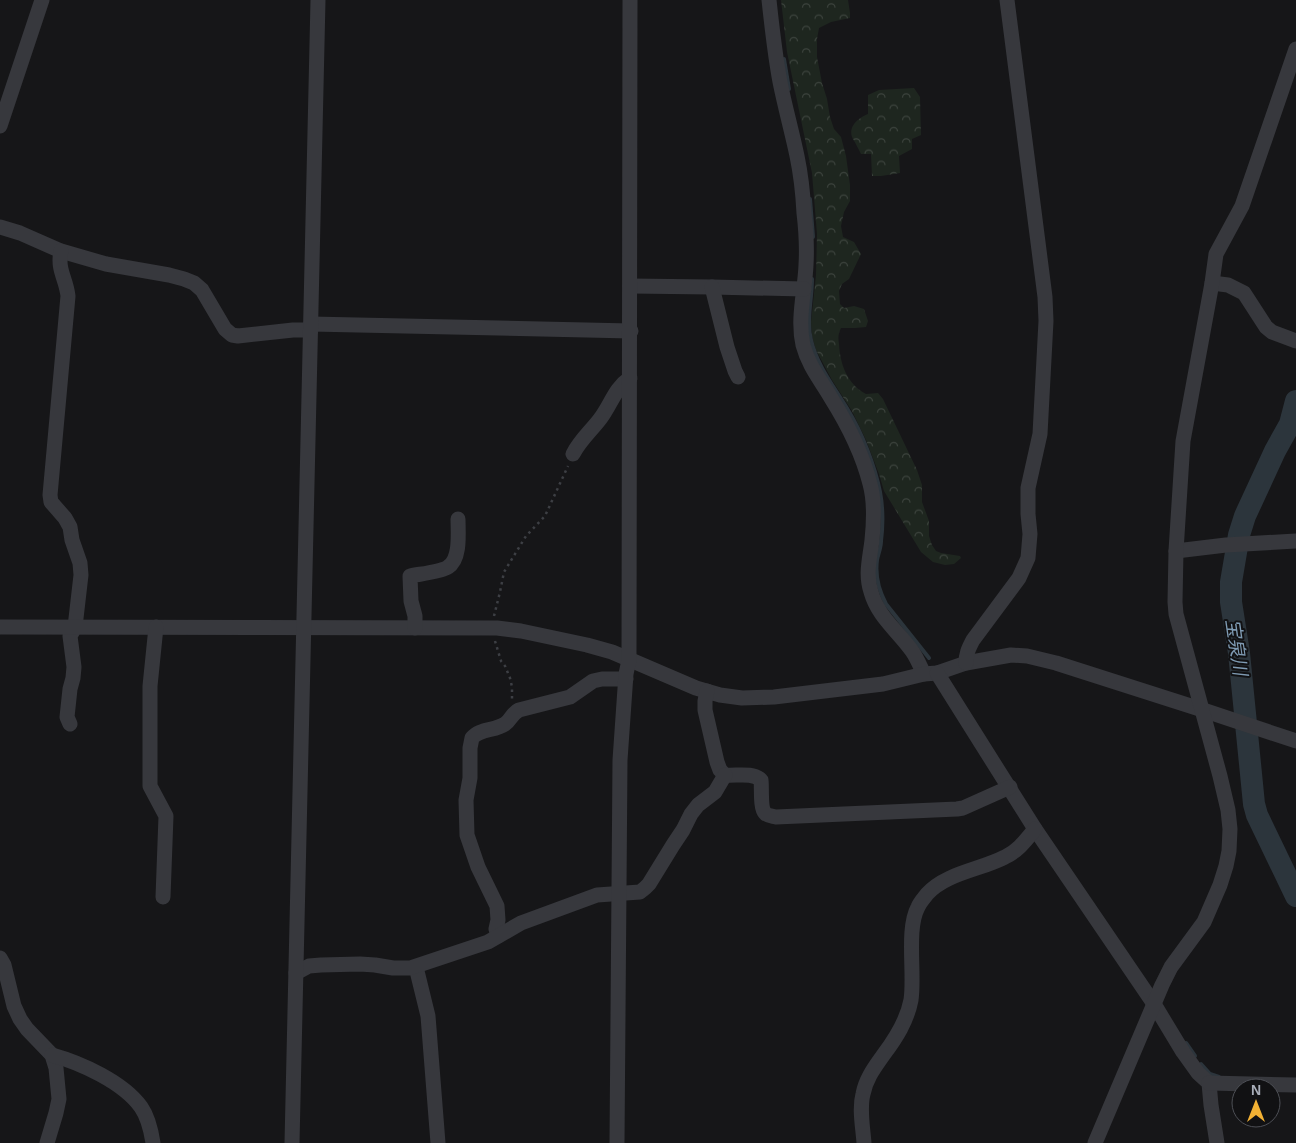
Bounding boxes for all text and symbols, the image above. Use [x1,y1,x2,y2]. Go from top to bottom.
water label: 宝泉川 [1222,617,1251,679]
north arrow [1231,1078,1281,1128]
text: N [1251,1082,1261,1098]

